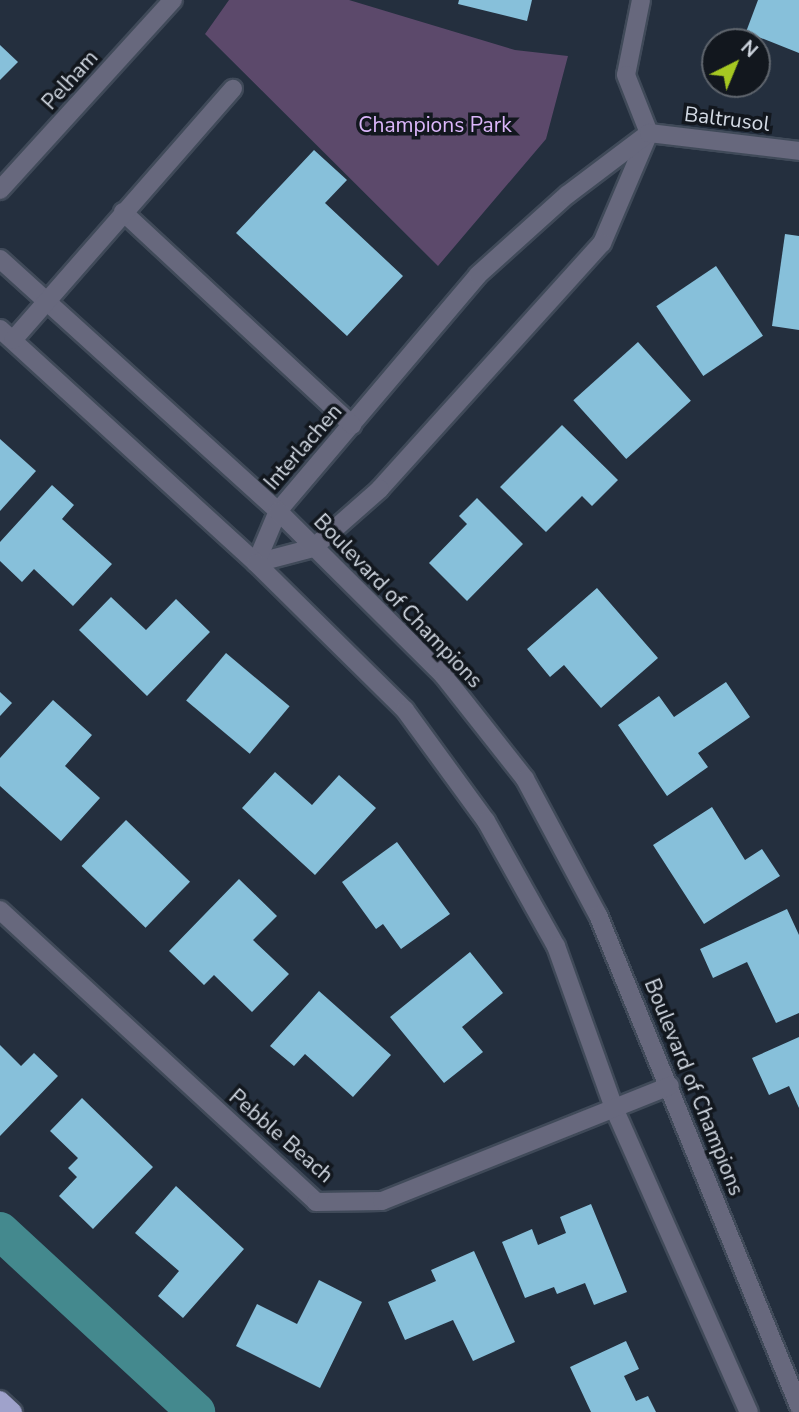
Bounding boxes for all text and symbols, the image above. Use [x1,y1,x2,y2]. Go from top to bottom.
north arrow [701,28,771,98]
text: N [735,35,763,63]
street label: Pelham [37,45,103,115]
street label: Baltrusol [683,101,771,137]
park label: Champions Park [358,112,512,138]
street label: Interlachen [259,399,347,495]
street label: Boulevard of Champions [309,509,487,693]
street label: Boulevard of Champions [639,975,749,1199]
street label: Pebble Beach [224,1084,338,1188]

